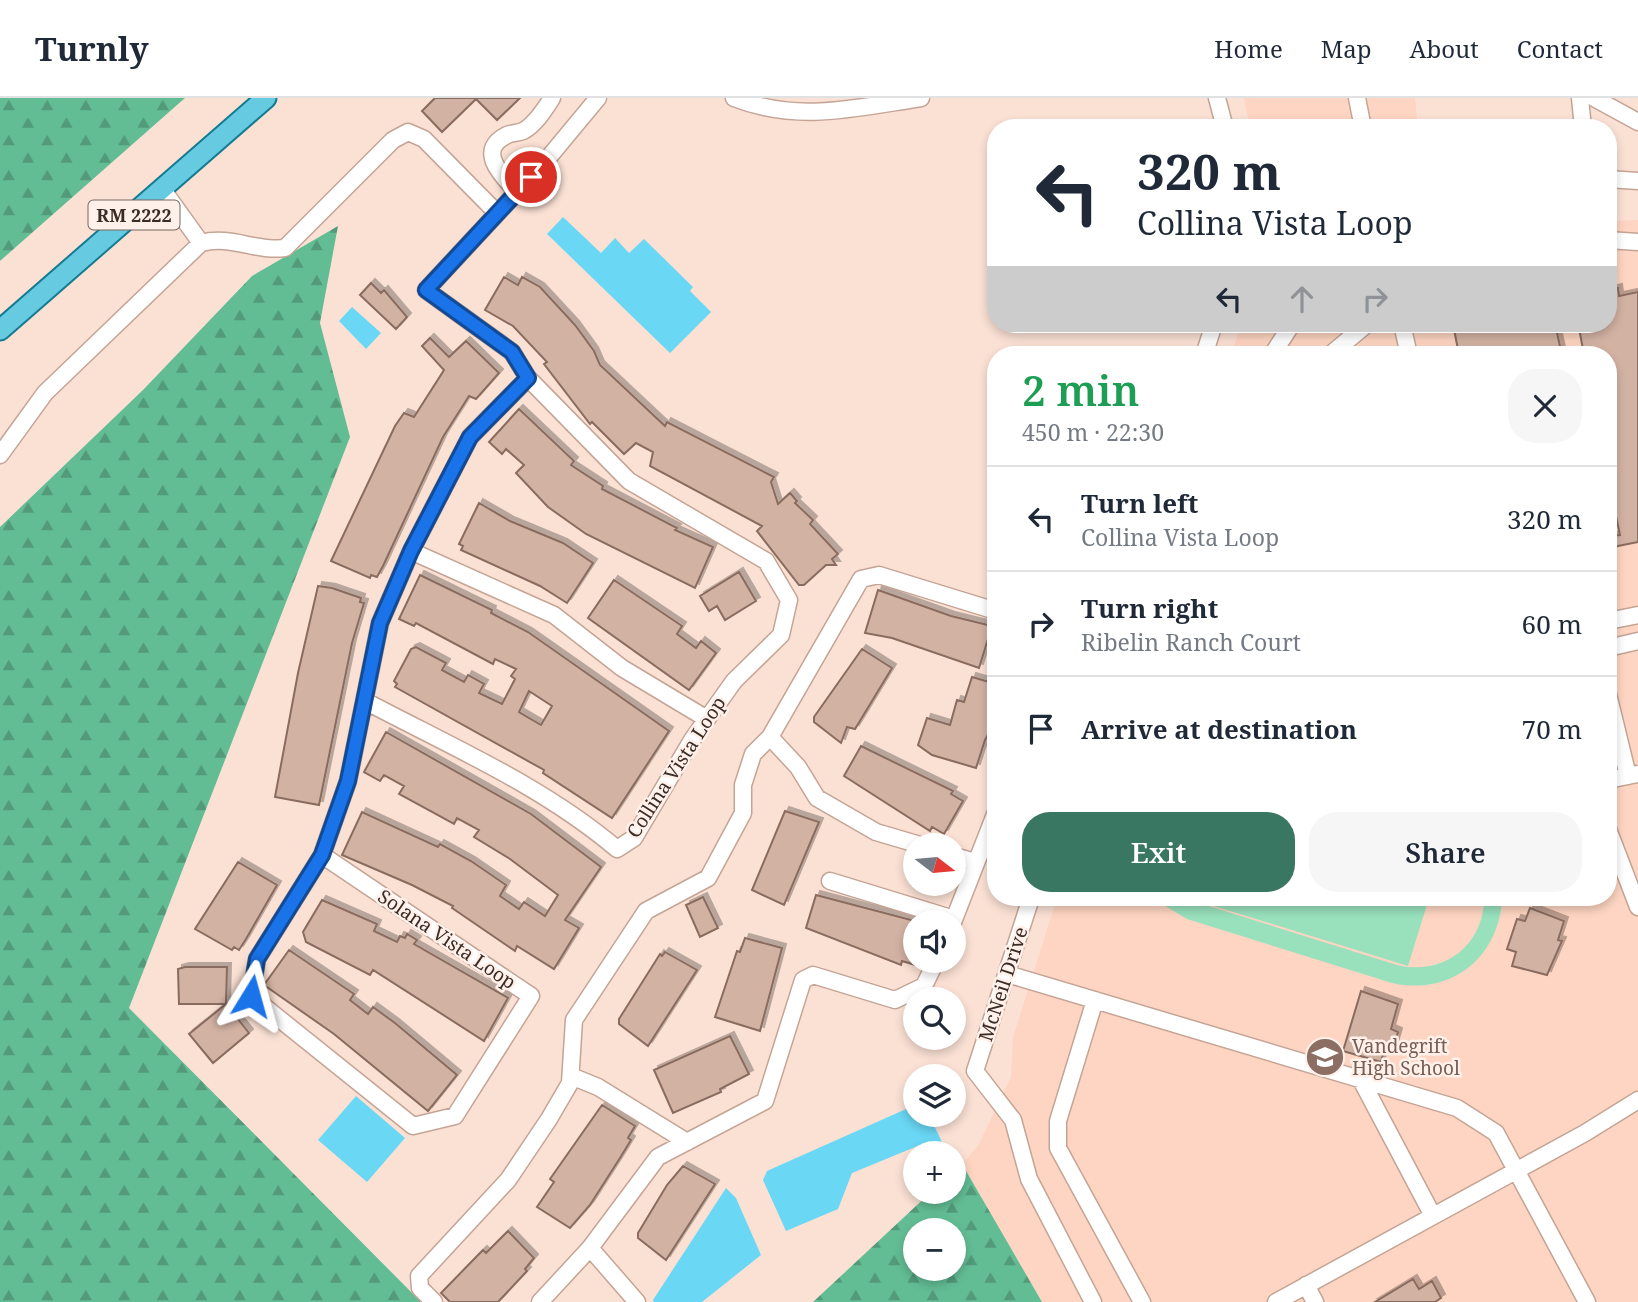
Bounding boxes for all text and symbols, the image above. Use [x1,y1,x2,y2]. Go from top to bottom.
text: Turnly [35,26,149,71]
text: Home [1214,32,1283,65]
text: Map [1321,32,1372,65]
text: About [1410,32,1479,65]
text: Contact [1517,32,1603,65]
text: 320 m [1137,138,1281,204]
pin [501,147,561,207]
icon: left [1022,147,1113,238]
icon: arrive [512,158,550,196]
road number: RM 2222 [88,201,180,230]
text: Collina Vista Loop [1137,201,1413,244]
icon: left [1210,280,1248,318]
icon: ahead [1283,280,1321,318]
icon: right [1356,280,1394,318]
text: 2 min [1022,361,1139,418]
button: close [1508,369,1582,443]
text: 450 m · 22:30 [1022,416,1164,448]
text: Turn left [1081,485,1198,521]
icon: left [1022,500,1060,538]
text: 320 m [1507,501,1582,537]
text: Collina Vista Loop [1081,521,1279,553]
text: Turn right [1081,590,1218,626]
icon: right [1022,605,1060,643]
text: 60 m [1522,606,1582,642]
text: Ribelin Ranch Court [1081,626,1301,658]
street label: Collina Vista Loop [621,691,731,843]
icon: arrive [1022,710,1060,748]
text: Arrive at destination [1081,711,1357,747]
text: 70 m [1522,711,1582,747]
button: Exit [1022,812,1295,892]
button: Share [1309,812,1582,892]
north arrow [903,833,966,896]
map controls [903,833,966,1281]
street label: Solana Vista Loop [373,883,521,995]
button: sound [903,910,966,973]
street label: McNeil Drive [972,924,1034,1044]
position arrow [214,959,288,1033]
button: search [903,987,966,1050]
place label: Vandegrift High School [1352,1033,1460,1081]
school or university icon: Vandegrift High School [1304,1036,1346,1078]
button: layers [903,1064,966,1127]
button: + [903,1141,966,1204]
button: − [903,1218,966,1281]

